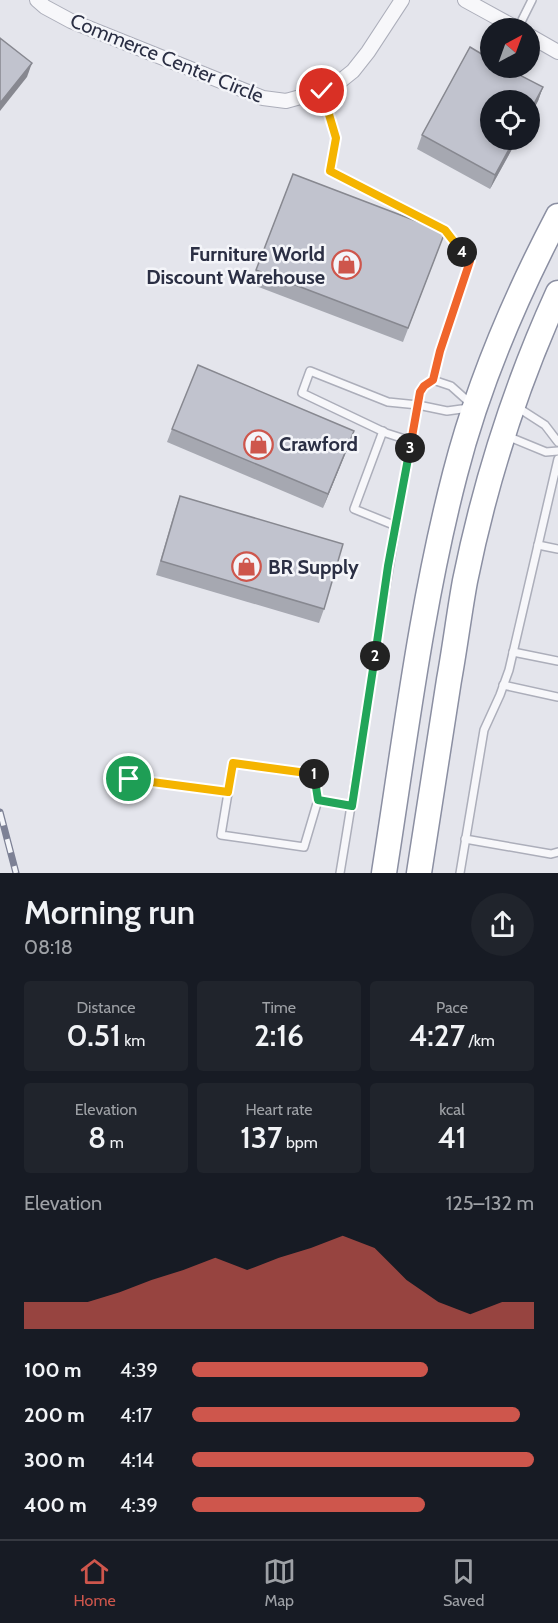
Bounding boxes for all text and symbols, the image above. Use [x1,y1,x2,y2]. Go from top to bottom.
street label: Commerce Center Circle [67,8,267,108]
north arrow [480,18,540,78]
map controls [480,18,540,150]
pin [296,65,347,116]
icon: check [305,74,338,107]
button: locate [480,90,540,150]
pin: 4 [447,237,477,267]
place label: Furniture World Discount Warehouse [146,242,325,289]
text: 4 [457,242,467,261]
shop icon: Furniture World Discount Warehouse [330,249,362,281]
shop icon: Crawford [242,428,274,460]
place label: Crawford [279,432,358,456]
pin: 3 [395,433,425,463]
text: 3 [406,438,414,457]
shop icon: BR Supply [231,551,263,583]
place label: BR Supply [268,555,359,579]
pin: 2 [360,641,390,671]
text: 2 [371,646,379,665]
pin [103,753,154,804]
pin: 1 [299,759,329,789]
icon: arrive [112,762,145,795]
text: 1 [311,764,317,783]
text: Morning run [24,892,195,932]
button: share [471,893,534,956]
text: 08:18 [24,935,73,959]
text: Distance [77,998,135,1017]
text: Time [262,998,296,1017]
text: Pace [436,998,468,1017]
text: 0.51 [67,1017,121,1054]
text: 2:16 [254,1017,304,1054]
text: 4:27 [409,1017,465,1054]
text: km [121,1031,145,1050]
text: /km [465,1031,495,1050]
text: Elevation [75,1100,137,1119]
text: Heart rate [246,1100,312,1119]
text: kcal [439,1100,465,1119]
text: 8 [88,1119,106,1156]
text: 137 [240,1119,282,1156]
text: 41 [438,1119,466,1156]
text: m [106,1133,124,1152]
text: bpm [282,1133,318,1152]
text: Elevation [24,1191,102,1215]
text: 125–132 m [446,1191,534,1215]
text: 100 m [24,1358,82,1382]
text: 4:39 [120,1358,158,1382]
text: 200 m [24,1403,85,1427]
text: 4:17 [120,1403,152,1427]
text: 300 m [24,1448,85,1472]
text: 4:14 [120,1448,154,1472]
text: 400 m [24,1493,87,1517]
text: 4:39 [120,1493,158,1517]
tab: Home [74,1555,116,1610]
tab: Map [263,1555,296,1610]
tab: Saved [443,1555,484,1610]

